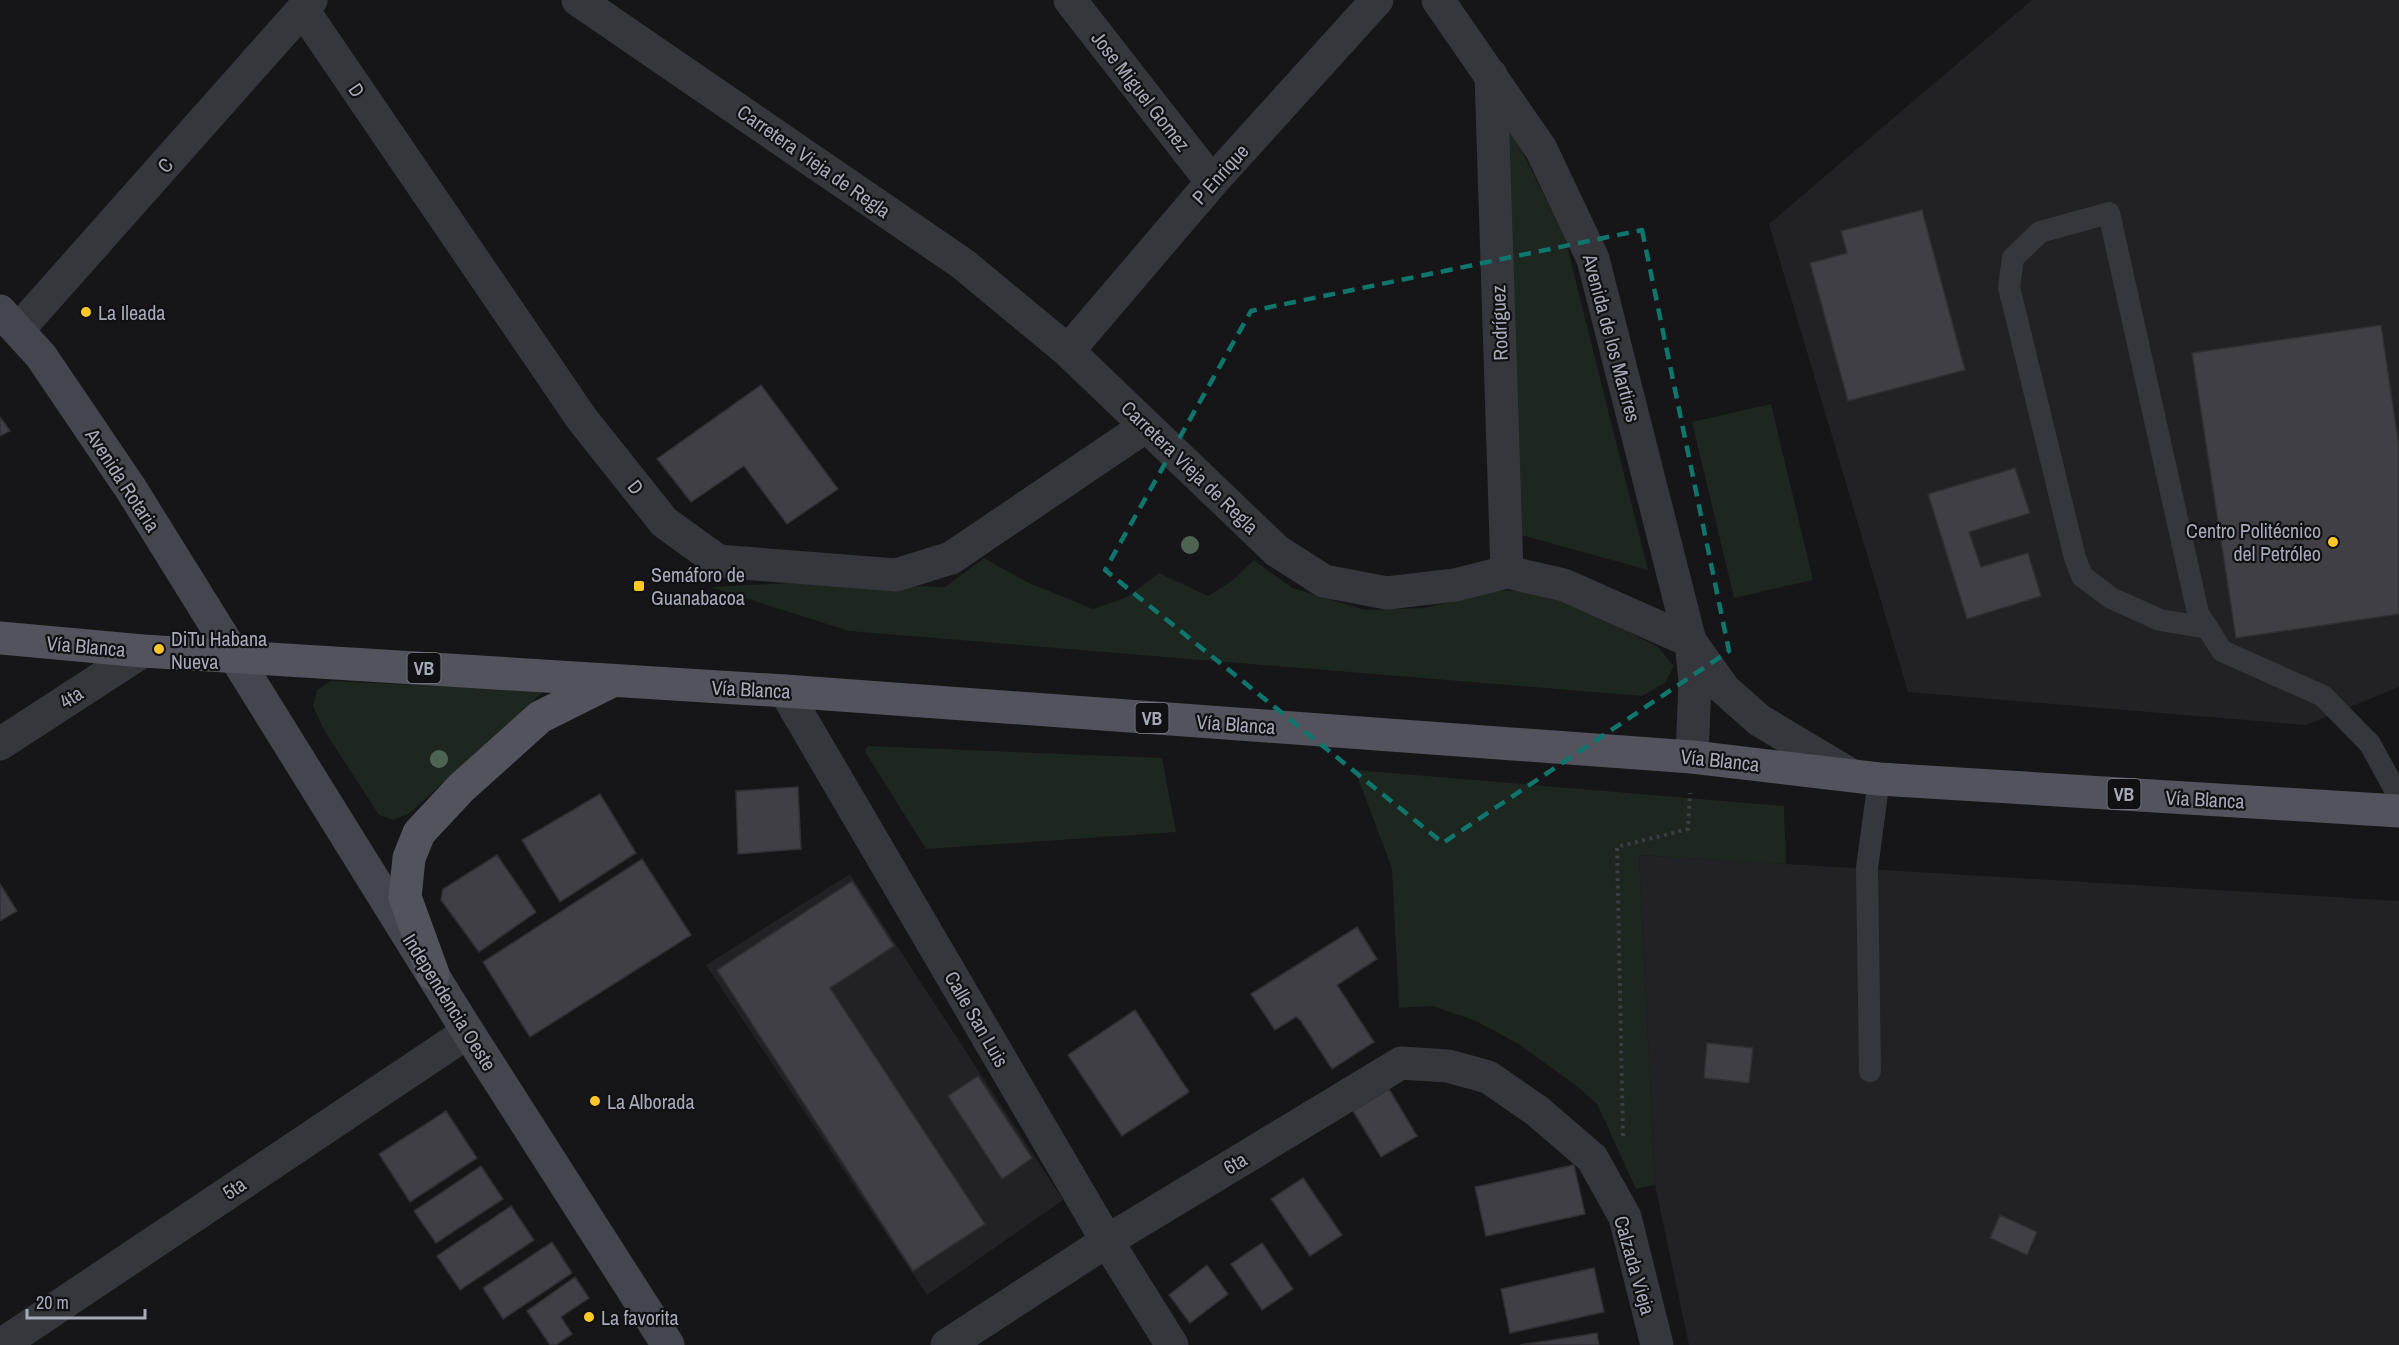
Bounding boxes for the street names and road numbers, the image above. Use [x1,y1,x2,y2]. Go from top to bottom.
street label: Jose Miguel Gomez [1085,25,1197,157]
street label: D [342,78,372,102]
street label: Carretera Vieja de Regla [732,98,896,224]
street label: P Enrique [1186,138,1254,210]
street label: C [151,151,179,178]
street label: Avenida de los Martires [1576,250,1647,425]
street label: Rodríguez [1484,285,1514,361]
street label: Carretera Vieja de Regla [1115,394,1265,540]
street label: Avenida Rotaria [79,422,167,537]
street label: D [622,474,650,500]
street label: Vía Blanca [45,629,127,663]
road number: VB [408,653,440,683]
street label: Vía Blanca [711,673,791,705]
street label: 4ta [54,679,88,715]
road number: VB [1136,703,1168,733]
street label: Vía Blanca [1196,708,1276,740]
street label: Vía Blanca [1679,742,1761,778]
road number: VB [2108,779,2140,809]
street label: Vía Blanca [2165,783,2245,815]
street label: Independencia Oeste [397,928,503,1076]
street label: Calle San Luis [939,966,1015,1072]
street label: 6ta [1218,1146,1252,1180]
street label: 5ta [217,1170,251,1206]
street label: Calzada Vieja [1608,1212,1662,1318]

